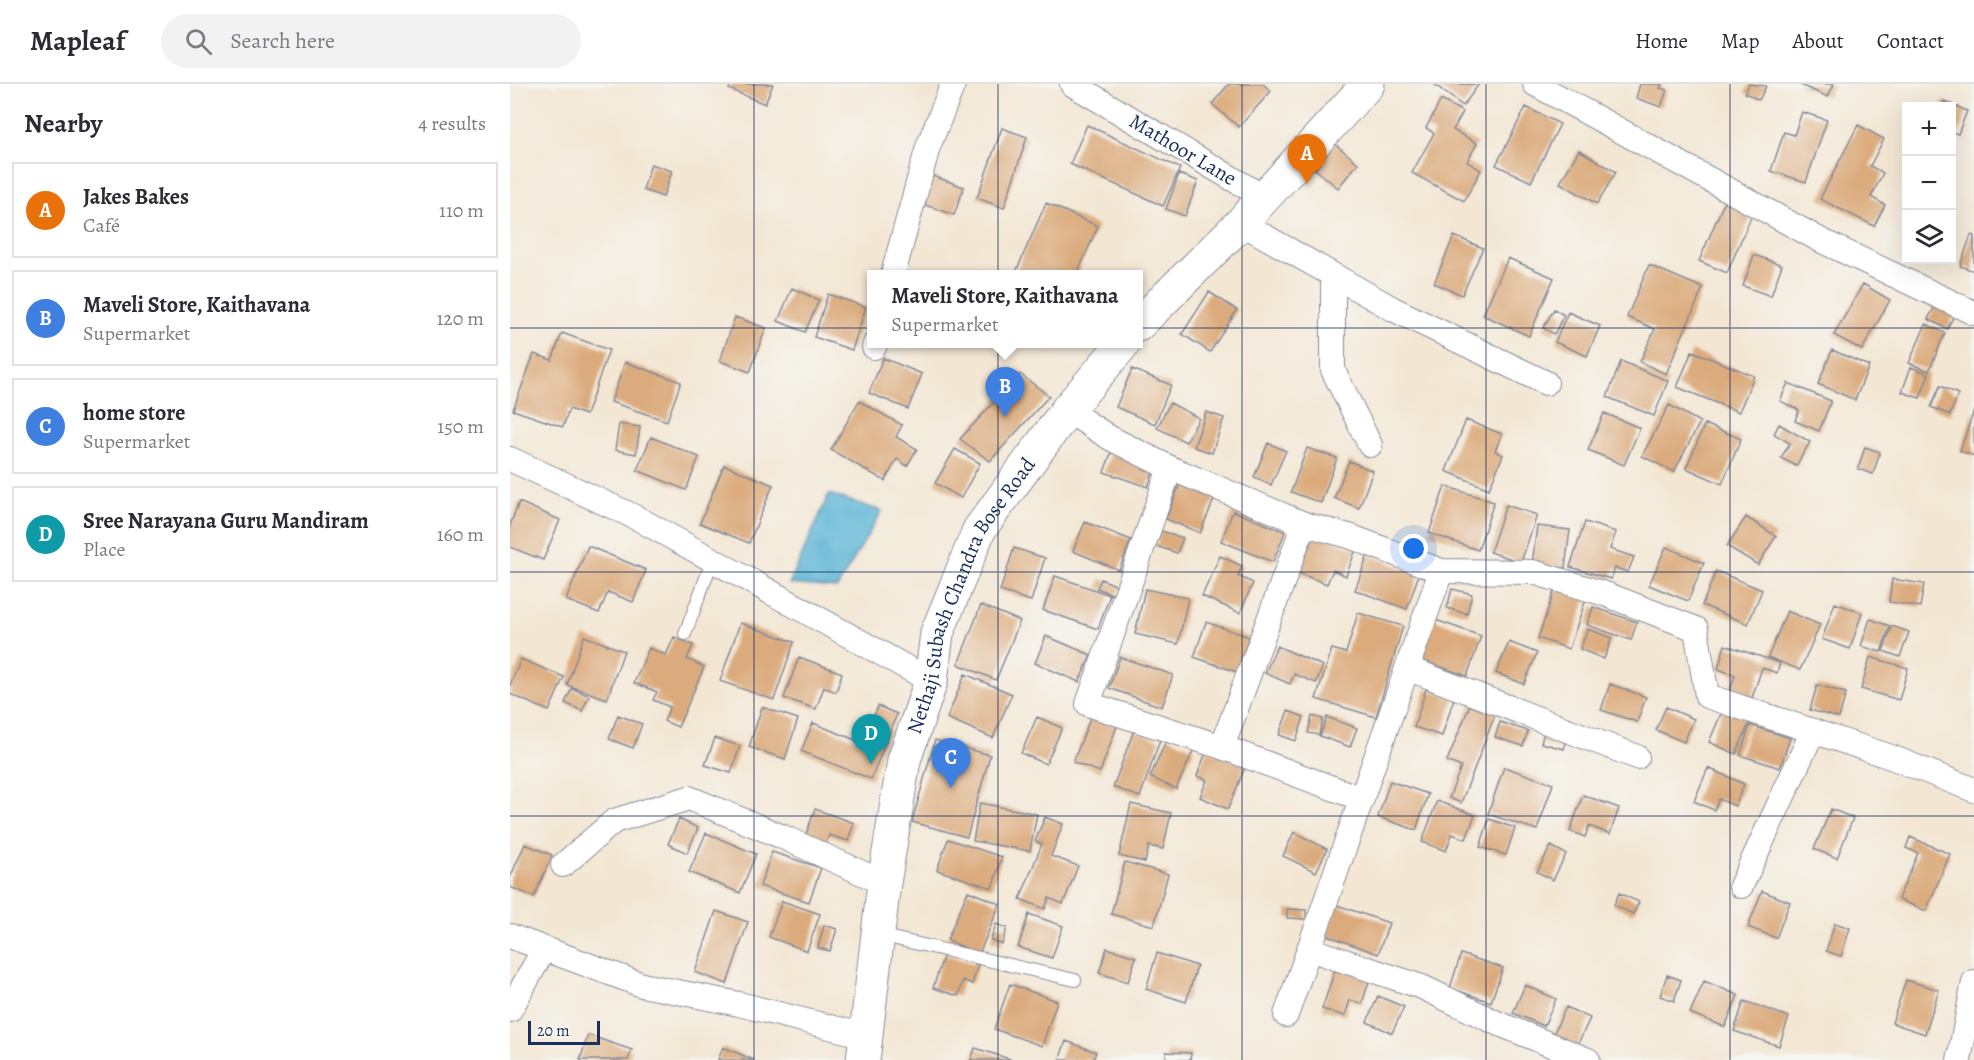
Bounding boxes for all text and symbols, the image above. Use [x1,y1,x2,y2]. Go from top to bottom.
search box [161,14,581,68]
text: Mapleaf [30,22,125,60]
icon: search [182,25,215,58]
text: Search here [230,26,335,56]
text: Home [1635,27,1688,55]
text: Map [1721,27,1759,55]
text: About [1792,27,1844,55]
text: Contact [1877,27,1944,55]
map controls [1902,102,1956,264]
button: + [1902,102,1956,156]
text: Nearby [24,106,103,141]
street label: Mathoor Lane [1124,107,1242,192]
text: 4 results [418,110,486,137]
pin: A [1288,135,1326,184]
button: − [1902,156,1956,210]
text: Jakes Bakes [83,182,189,212]
text: A [39,197,52,224]
text: 110 m [439,197,484,224]
button: layers [1902,210,1956,264]
text: Café [83,212,120,239]
popup [867,270,1143,348]
text: Maveli Store, Kaithavana [891,281,1119,311]
text: Maveli Store, Kaithavana [83,290,310,320]
text: B [39,305,52,332]
text: 120 m [436,305,484,332]
text: Supermarket [891,311,999,338]
text: Supermarket [83,320,190,347]
pin: B [986,368,1024,417]
text: home store [83,398,185,428]
text: C [39,413,52,440]
text: 150 m [437,413,484,440]
text: Supermarket [83,428,190,455]
street label: Nethaji Subash Chandra Bose Road [900,451,1042,738]
text: Sree Narayana Guru Mandiram [83,506,369,536]
text: D [39,521,52,548]
text: 160 m [437,521,484,548]
your location [1399,534,1428,563]
text: Place [83,536,125,563]
pin: D [852,714,890,764]
pin: C [932,738,970,788]
scale bar [528,1018,600,1046]
text: 20 m [537,1020,570,1042]

